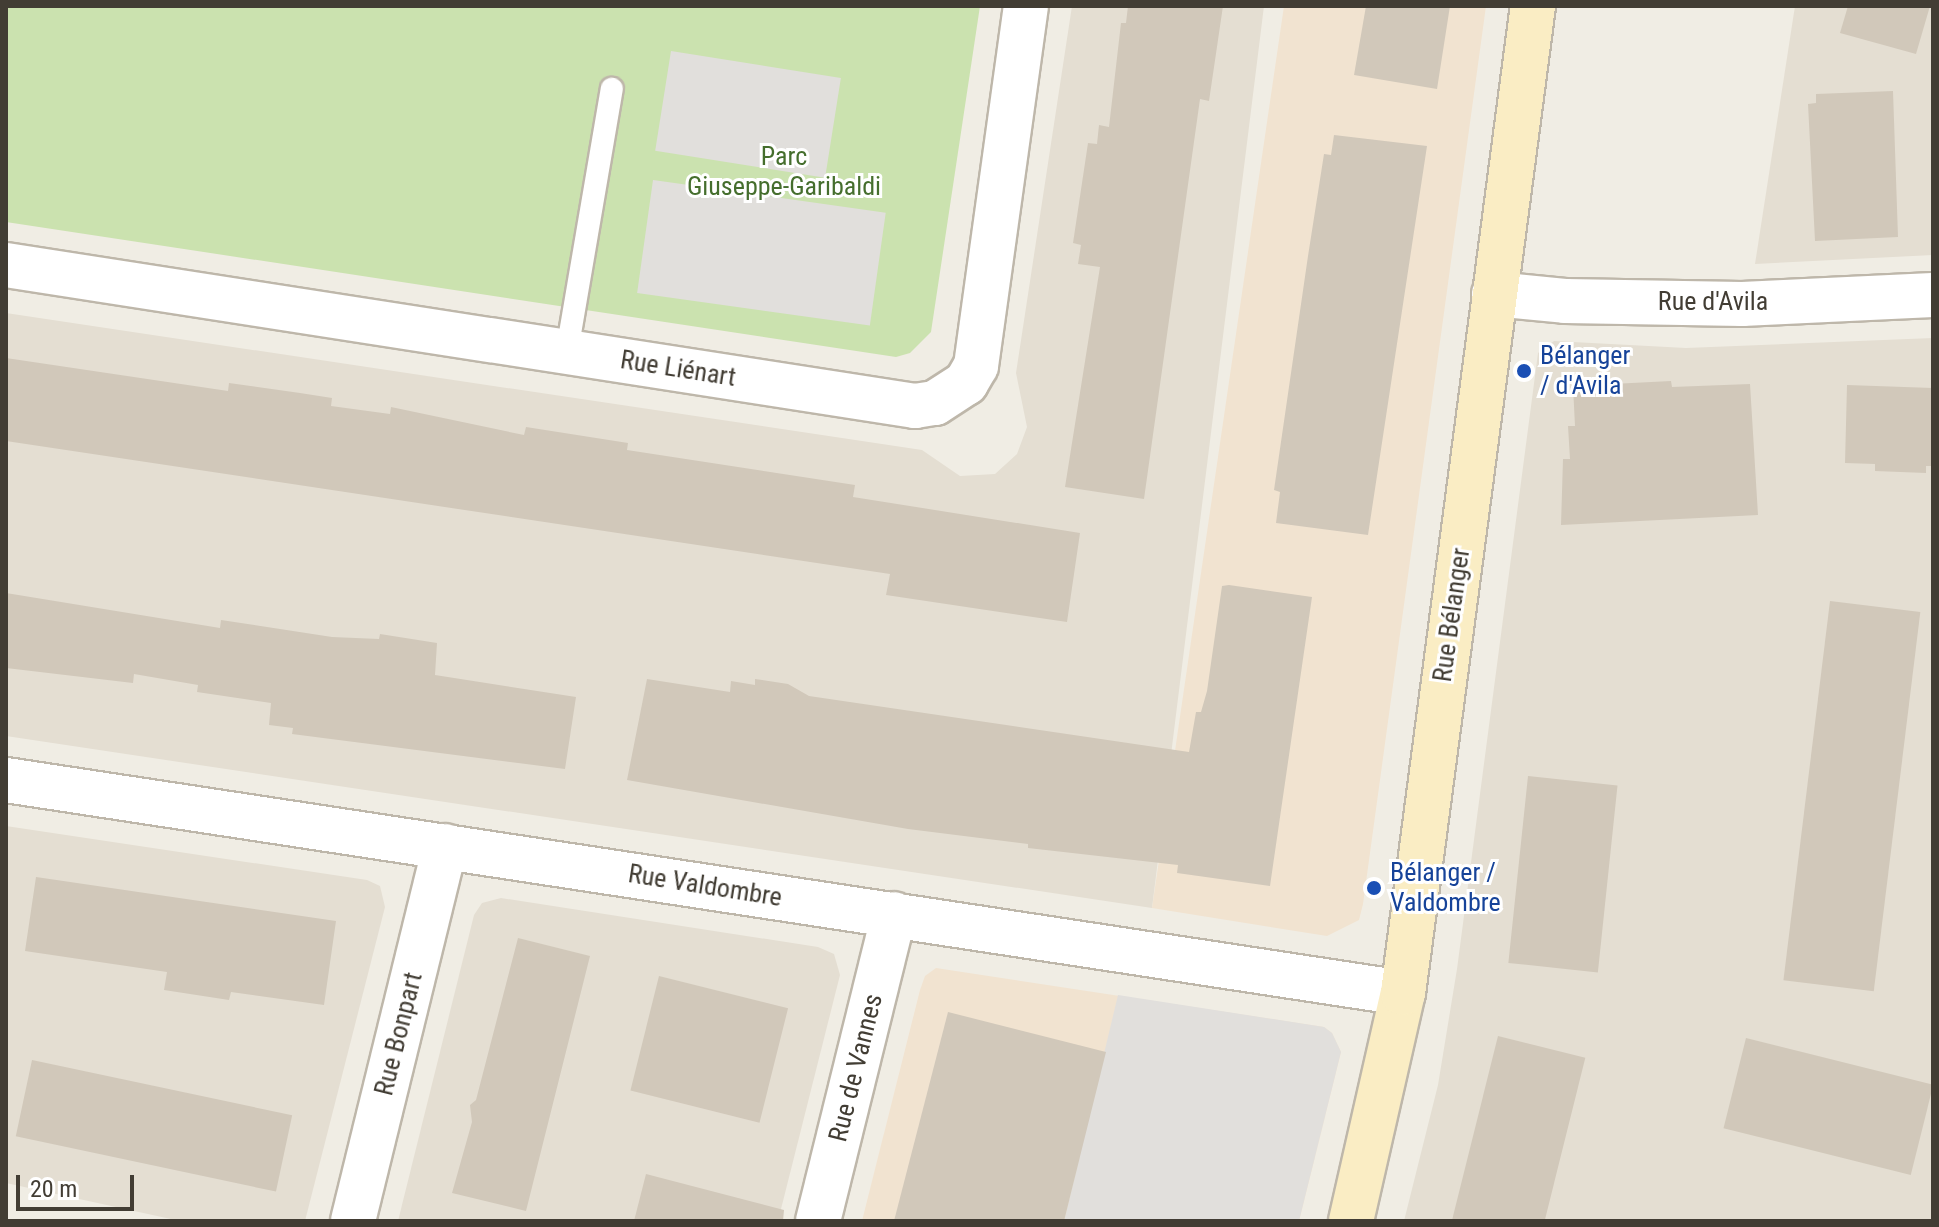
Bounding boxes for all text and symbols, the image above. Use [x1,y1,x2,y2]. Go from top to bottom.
park label: Parc Giuseppe-Garibaldi [687,141,881,202]
street label: Rue d'Avila [1658,286,1768,318]
place label: Bélanger / d'Avila [1540,340,1630,402]
street label: Rue Liénart [618,344,738,394]
marker: Bélanger / d'Avila [1515,362,1533,380]
street label: Rue Bélanger [1427,546,1477,684]
place label: Bélanger / Valdombre [1390,857,1501,918]
street label: Rue Valdombre [626,858,784,914]
marker: Bélanger / Valdombre [1365,879,1383,897]
street label: Rue Bonpart [369,969,429,1099]
street label: Rue de Vannes [823,991,889,1145]
scale bar [20,1159,138,1209]
text: 20 m [30,1175,77,1203]

